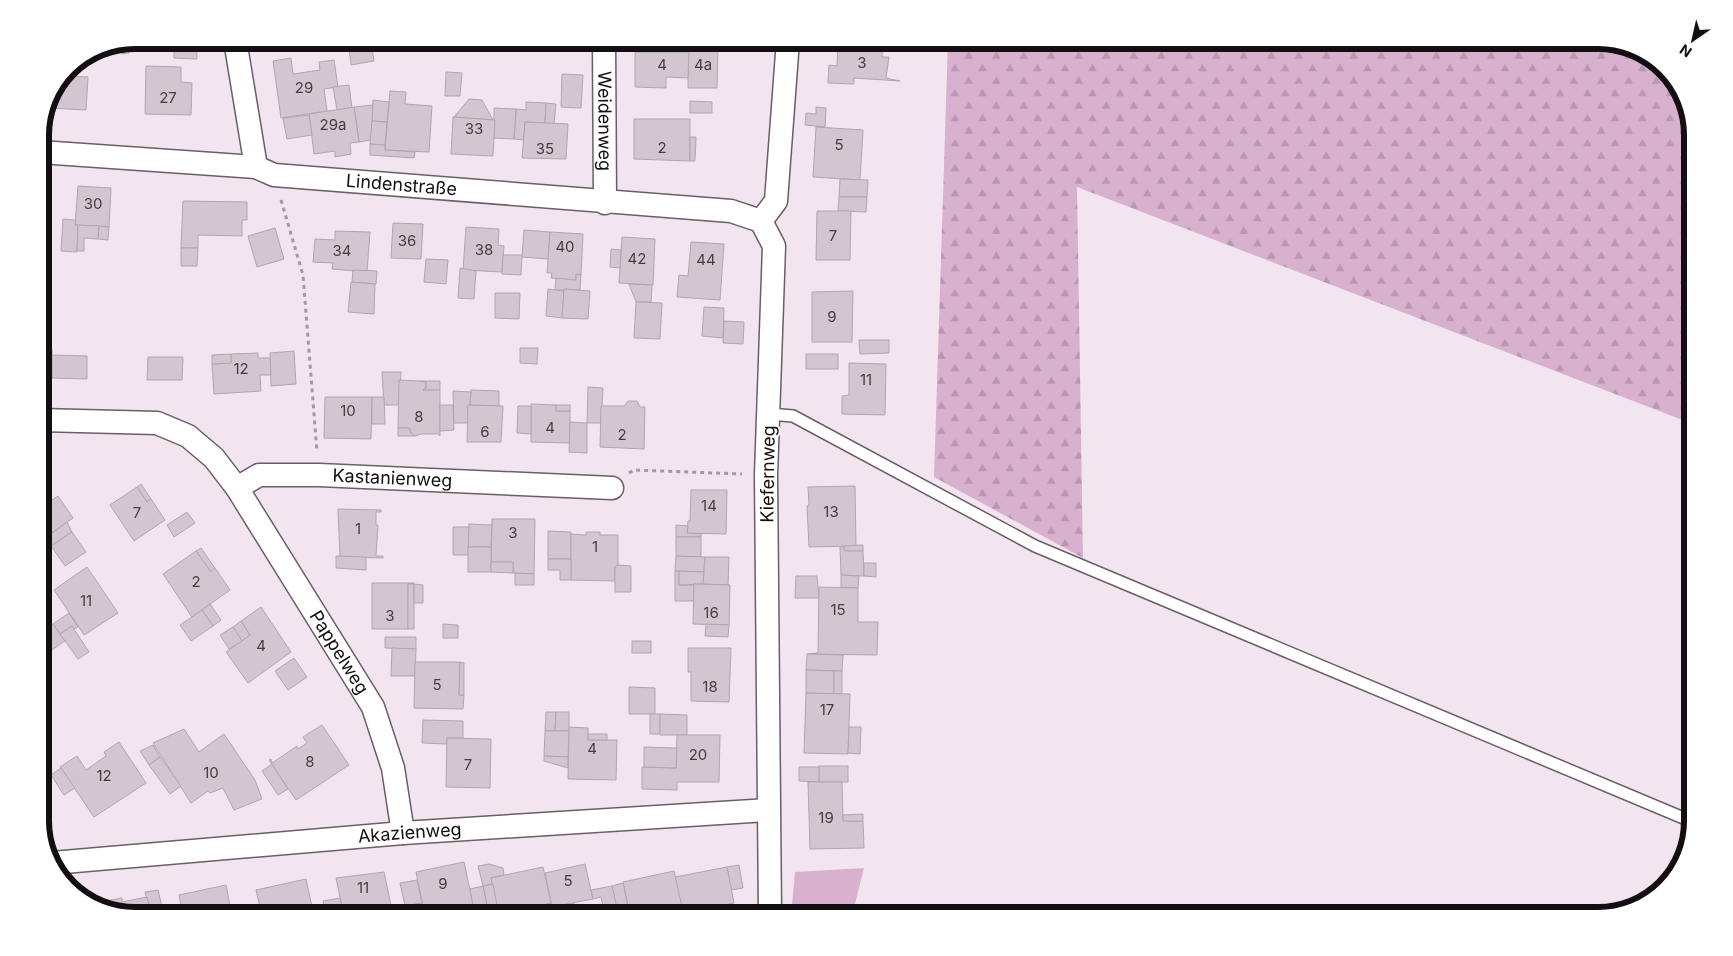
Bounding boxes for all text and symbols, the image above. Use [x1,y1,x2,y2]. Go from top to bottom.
north arrow [1668,15,1718,65]
text: N [1676,41,1695,61]
house number: 3 [857,53,867,72]
house number: 4 [657,55,667,74]
house number: 4a [694,55,712,74]
street label: Weidenweg [594,71,616,171]
house number: 29 [295,78,313,97]
house number: 27 [159,88,177,107]
house number: 29a [320,115,346,134]
house number: 33 [465,119,483,138]
house number: 5 [834,135,844,154]
house number: 2 [657,138,667,157]
house number: 35 [536,139,554,158]
street label: Lindenstraße [345,170,458,199]
house number: 30 [84,194,102,213]
house number: 7 [829,226,837,245]
house number: 36 [398,231,416,250]
house number: 40 [555,237,575,256]
house number: 38 [475,240,493,259]
house number: 34 [333,241,351,260]
house number: 42 [628,249,646,268]
house number: 44 [696,250,716,269]
house number: 9 [827,307,837,326]
house number: 12 [233,359,249,378]
house number: 11 [860,370,872,389]
house number: 10 [340,401,356,420]
house number: 8 [414,407,424,426]
house number: 4 [545,418,555,437]
house number: 6 [480,422,490,441]
house number: 2 [617,425,627,444]
street label: Kiefernweg [756,425,779,523]
street label: Kastanienweg [332,465,453,491]
house number: 14 [701,496,717,515]
house number: 13 [823,502,839,521]
house number: 7 [133,503,141,522]
house number: 1 [355,519,361,538]
house number: 3 [508,523,518,542]
house number: 1 [592,537,598,556]
house number: 2 [191,572,201,591]
house number: 11 [80,591,92,610]
house number: 15 [830,600,846,619]
house number: 16 [703,603,719,622]
street label: Pappelweg [306,606,373,698]
house number: 3 [385,606,395,625]
house number: 4 [256,636,266,655]
house number: 5 [432,675,442,694]
house number: 18 [702,677,718,696]
house number: 17 [820,700,834,719]
house number: 4 [587,739,597,758]
house number: 20 [689,745,707,764]
house number: 8 [305,752,315,771]
house number: 7 [464,755,472,774]
house number: 10 [203,763,219,782]
house number: 12 [96,766,112,785]
house number: 19 [818,808,834,827]
street label: Akazienweg [357,818,462,847]
house number: 5 [563,871,573,890]
house number: 9 [438,874,448,893]
house number: 11 [357,878,369,897]

